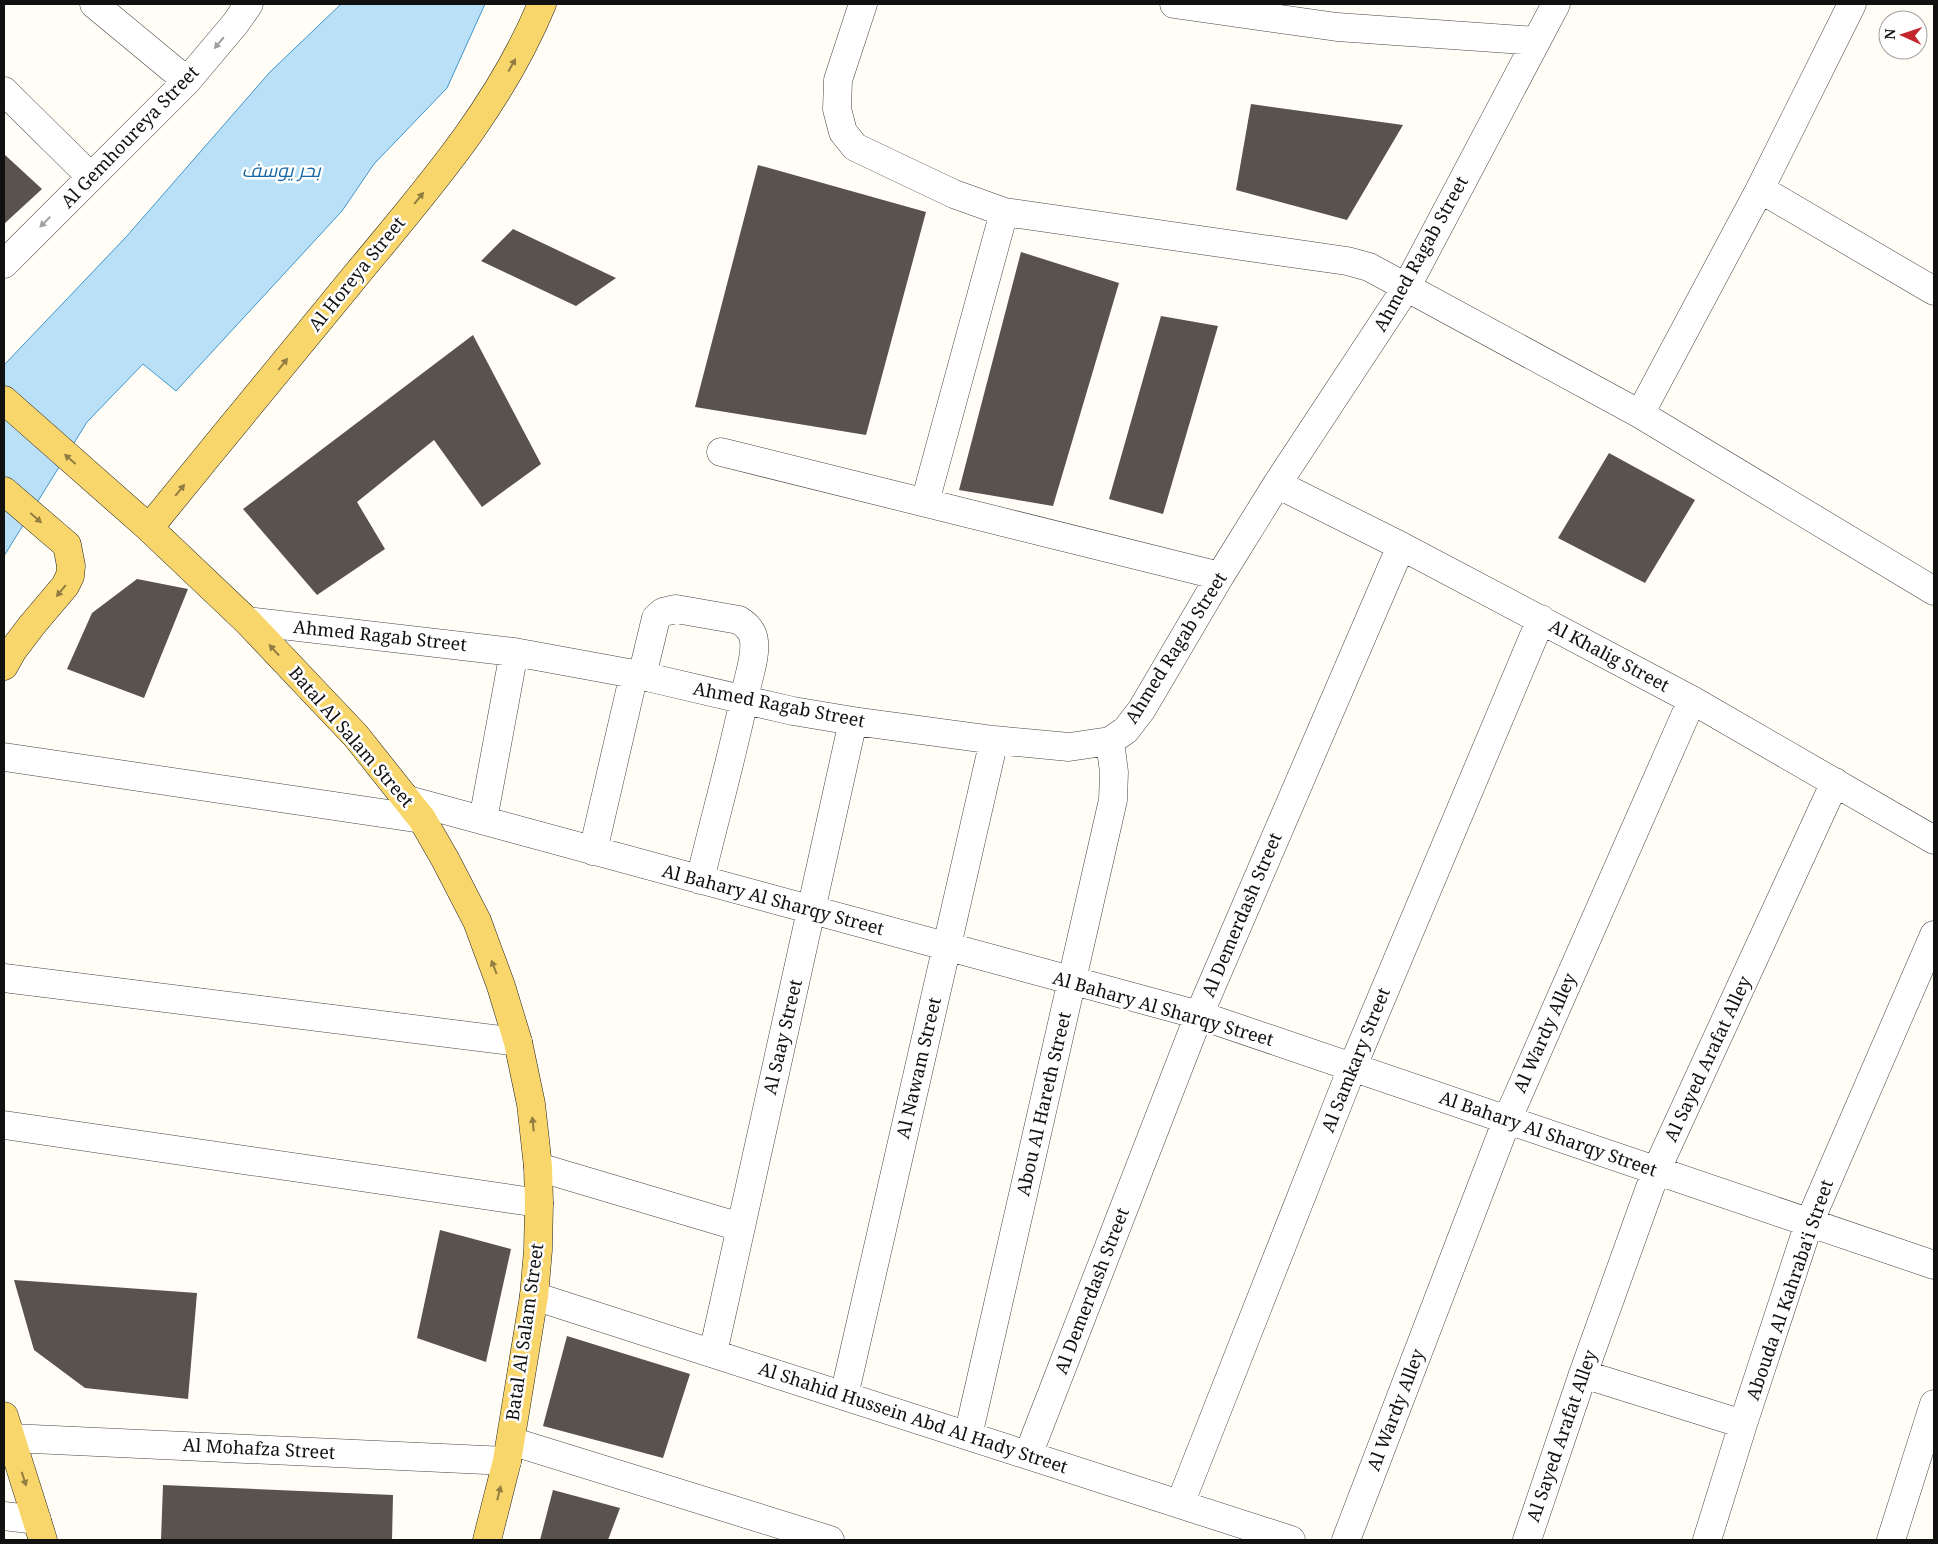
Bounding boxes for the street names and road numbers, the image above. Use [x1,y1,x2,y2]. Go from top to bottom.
street label: Al Gemhoureya Street [55,60,204,213]
street label: Ahmed Ragab Street [1367,172,1473,336]
street label: Al Horeya Street [303,211,410,336]
street label: Ahmed Ragab Street [1119,567,1231,728]
street label: Al Khalig Street [1545,613,1674,697]
street label: Ahmed Ragab Street [292,614,468,656]
street label: Batal Al Salam Street [284,661,420,812]
street label: Ahmed Ragab Street [691,676,867,732]
street label: Al Demerdash Street [1196,829,1287,1000]
street label: Al Bahary Al Sharqy Street [660,858,887,940]
street label: Al Bahary Al Sharqy Street [1050,965,1276,1051]
street label: Al Wardy Alley [1507,968,1582,1096]
street label: Al Sayed Arafat Alley [1658,971,1756,1145]
street label: Al Saay Street [757,977,807,1097]
street label: Al Samkary Street [1315,984,1395,1136]
street label: Al Nawam Street [890,995,946,1141]
street label: Abou Al Hareth Street [1010,1009,1076,1198]
street label: Al Bahary Al Sharqy Street [1436,1084,1660,1182]
street label: Abouda Al Kahraba'i Street [1740,1176,1838,1403]
street label: Al Demerdash Street [1048,1204,1134,1377]
street label: Batal Al Salam Street [500,1241,548,1422]
street label: Al Wardy Alley [1361,1344,1430,1474]
street label: Al Sayed Arafat Alley [1520,1346,1602,1525]
street label: Al Shahid Hussein Abd Al Hady Street [756,1356,1071,1478]
street label: Al Mohafza Street [182,1432,336,1464]

